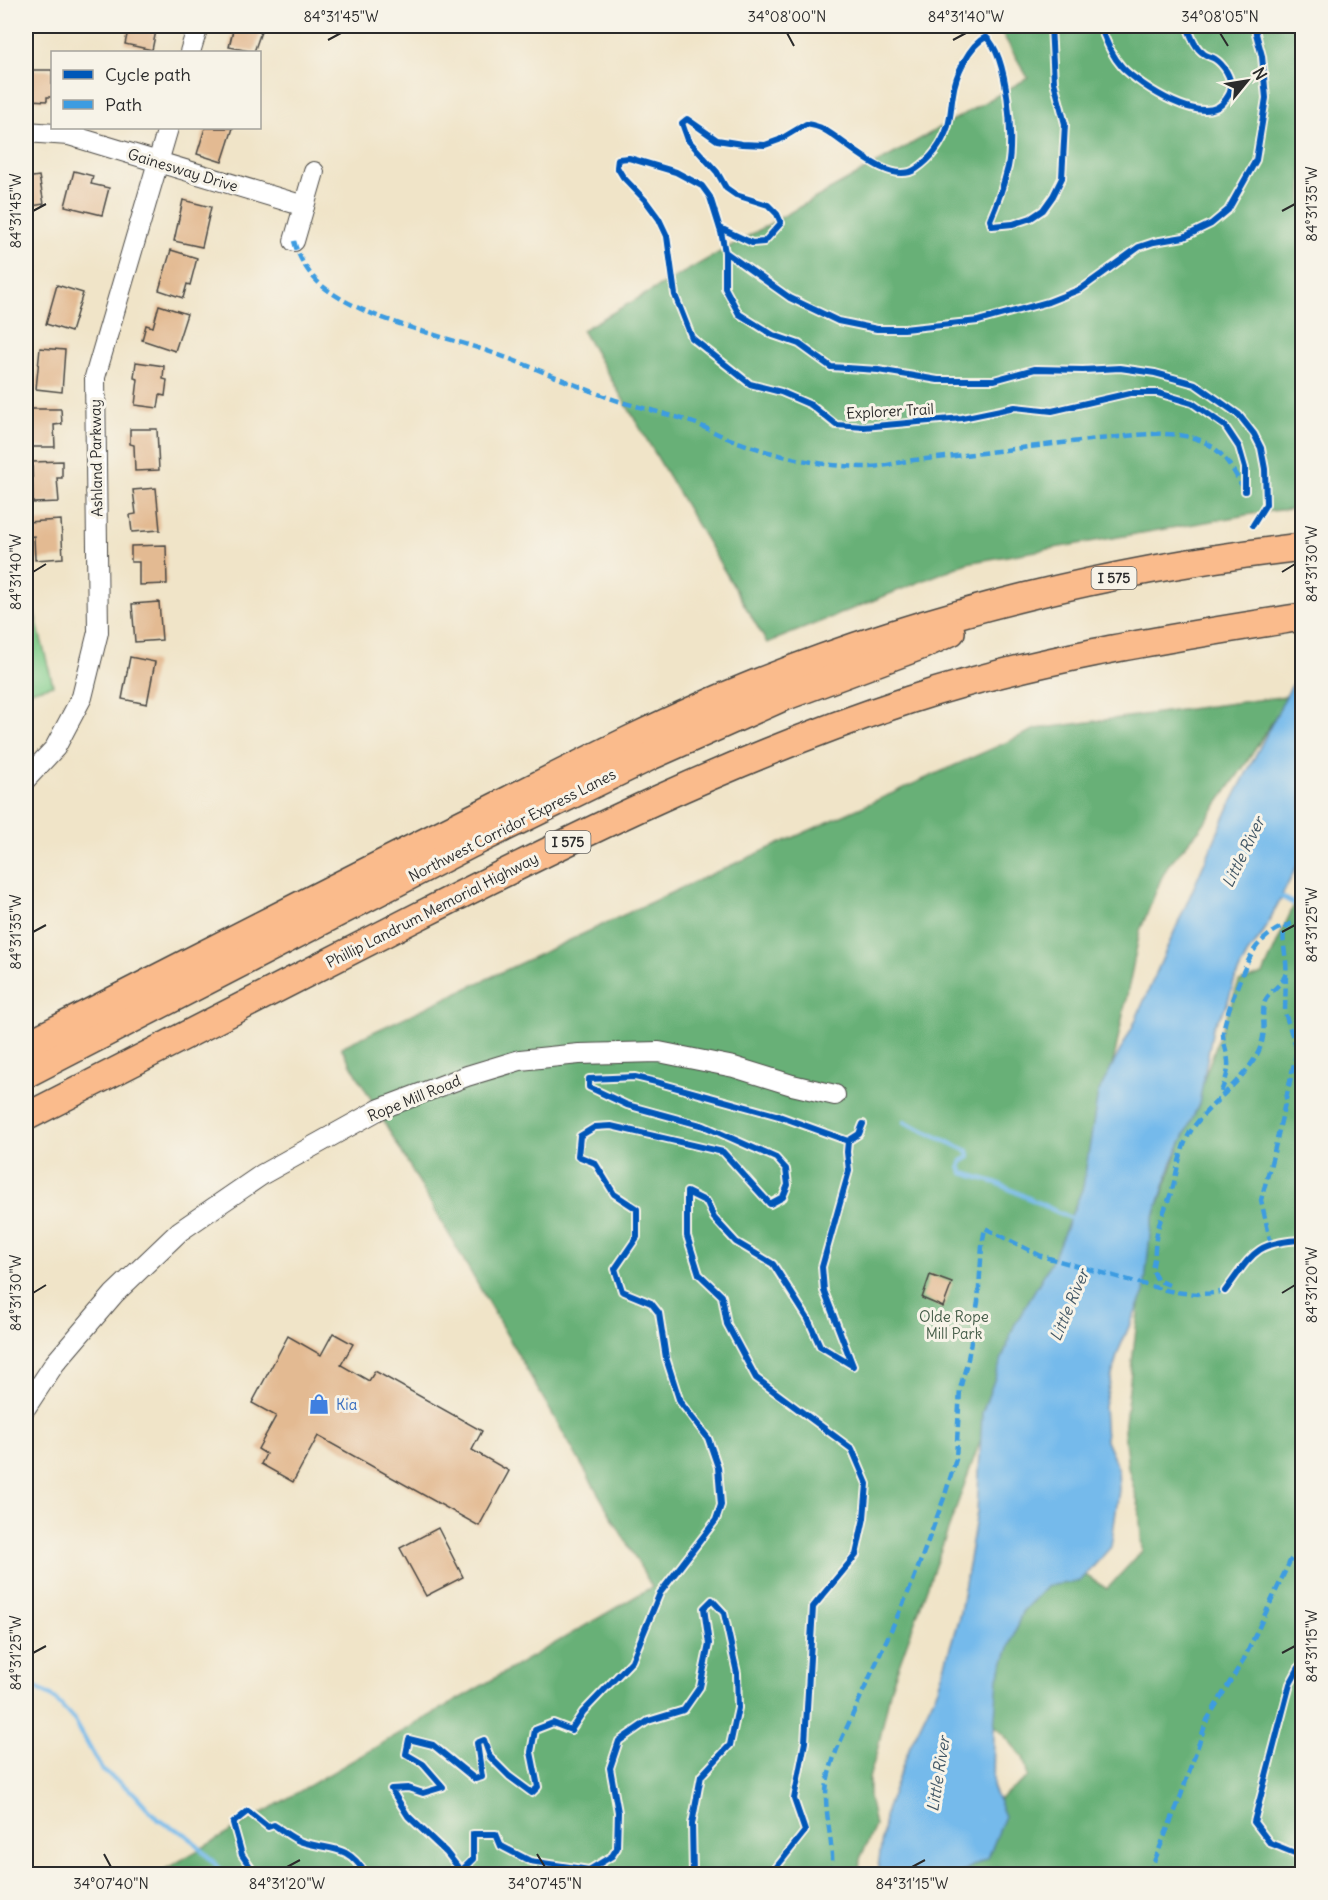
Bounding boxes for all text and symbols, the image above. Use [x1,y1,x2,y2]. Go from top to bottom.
text: 84°31'45"W [303,7,379,26]
text: 34°08'00"N [748,7,826,26]
text: 84°31'40"W [928,7,1005,26]
text: 34°08'05"N [1181,7,1259,26]
legend [51,51,261,129]
north arrow [1217,51,1277,111]
text: Cycle path [105,63,191,86]
text: N [1249,64,1271,83]
text: Path [105,93,142,116]
street label: Gainesway Drive [126,144,240,196]
text: 84°31'35"W [1302,166,1321,242]
text: 84°31'45"W [6,173,25,249]
street label: Ashland Parkway [85,399,107,517]
street label: Explorer Trail [846,399,934,423]
text: 84°31'30"W [1302,525,1321,602]
text: 84°31'40"W [6,533,25,610]
road number: I 575 [1092,567,1136,589]
street label: Northwest Corridor Express Lanes [405,764,619,886]
water label: Little River [1217,811,1270,890]
road number: I 575 [546,831,590,853]
street label: Phillip Landrum Memorial Highway [323,848,541,972]
text: 84°31'25"W [1302,887,1321,963]
text: 84°31'35"W [6,894,25,970]
street label: Rope Mill Road [365,1071,464,1125]
text: 84°31'20"W [1302,1246,1321,1323]
text: 84°31'30"W [6,1254,25,1331]
water label: Little River [1045,1264,1094,1344]
park label: Olde Rope Mill Park [919,1307,989,1343]
shop icon: Kia [307,1392,331,1416]
place label: Kia [336,1395,358,1414]
text: 84°31'15"W [1302,1609,1321,1682]
text: 84°31'25"W [6,1615,25,1691]
water label: Little River [922,1733,954,1813]
text: 34°07'40"N [73,1874,149,1893]
text: 84°31'20"W [249,1874,326,1893]
text: 34°07'45"N [508,1874,582,1893]
text: 84°31'15"W [876,1874,949,1893]

